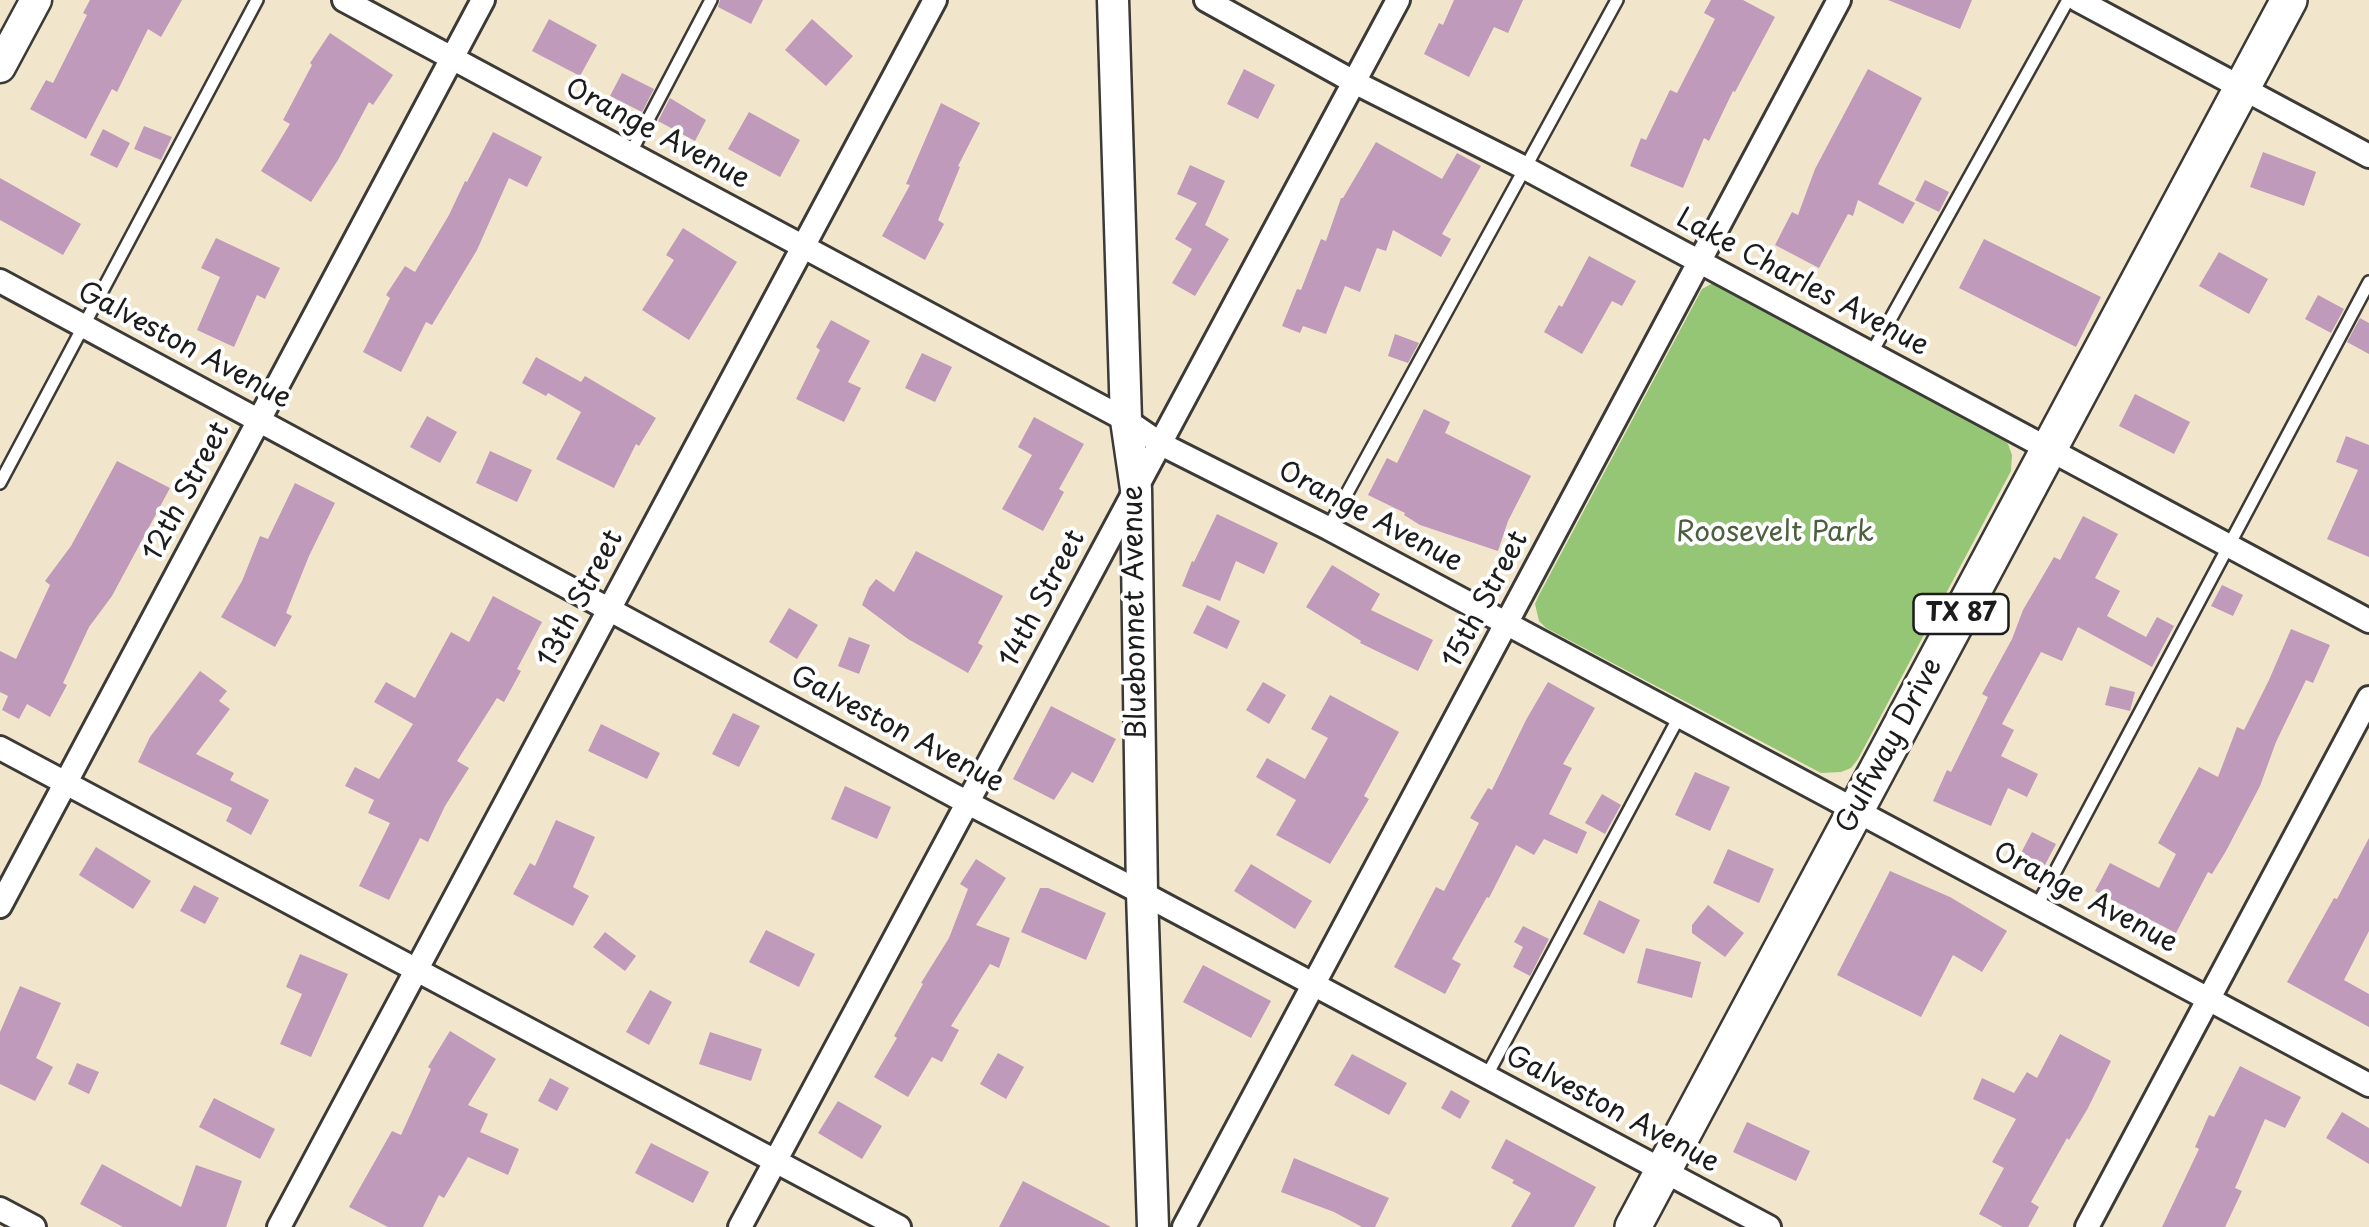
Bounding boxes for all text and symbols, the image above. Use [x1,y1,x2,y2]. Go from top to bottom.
street label: Orange Avenue [559,71,755,197]
street label: Lake Charles Avenue [1670,202,1934,364]
street label: Galveston Avenue [72,276,296,416]
street label: 12th Street [136,417,238,567]
street label: Orange Avenue [1272,454,1468,580]
street label: Bluebonnet Avenue [1117,485,1155,741]
park label: Roosevelt Park [1676,516,1874,550]
street label: 13th Street [531,525,631,673]
street label: 14th Street [993,525,1093,673]
street label: 15th Street [1436,526,1536,674]
road number: TX 87 [1914,594,2008,634]
street label: Gulfway Drive [1830,653,1950,839]
street label: Galveston Avenue [785,660,1009,800]
street label: Orange Avenue [1987,835,2183,961]
street label: Galveston Avenue [1500,1040,1724,1180]

